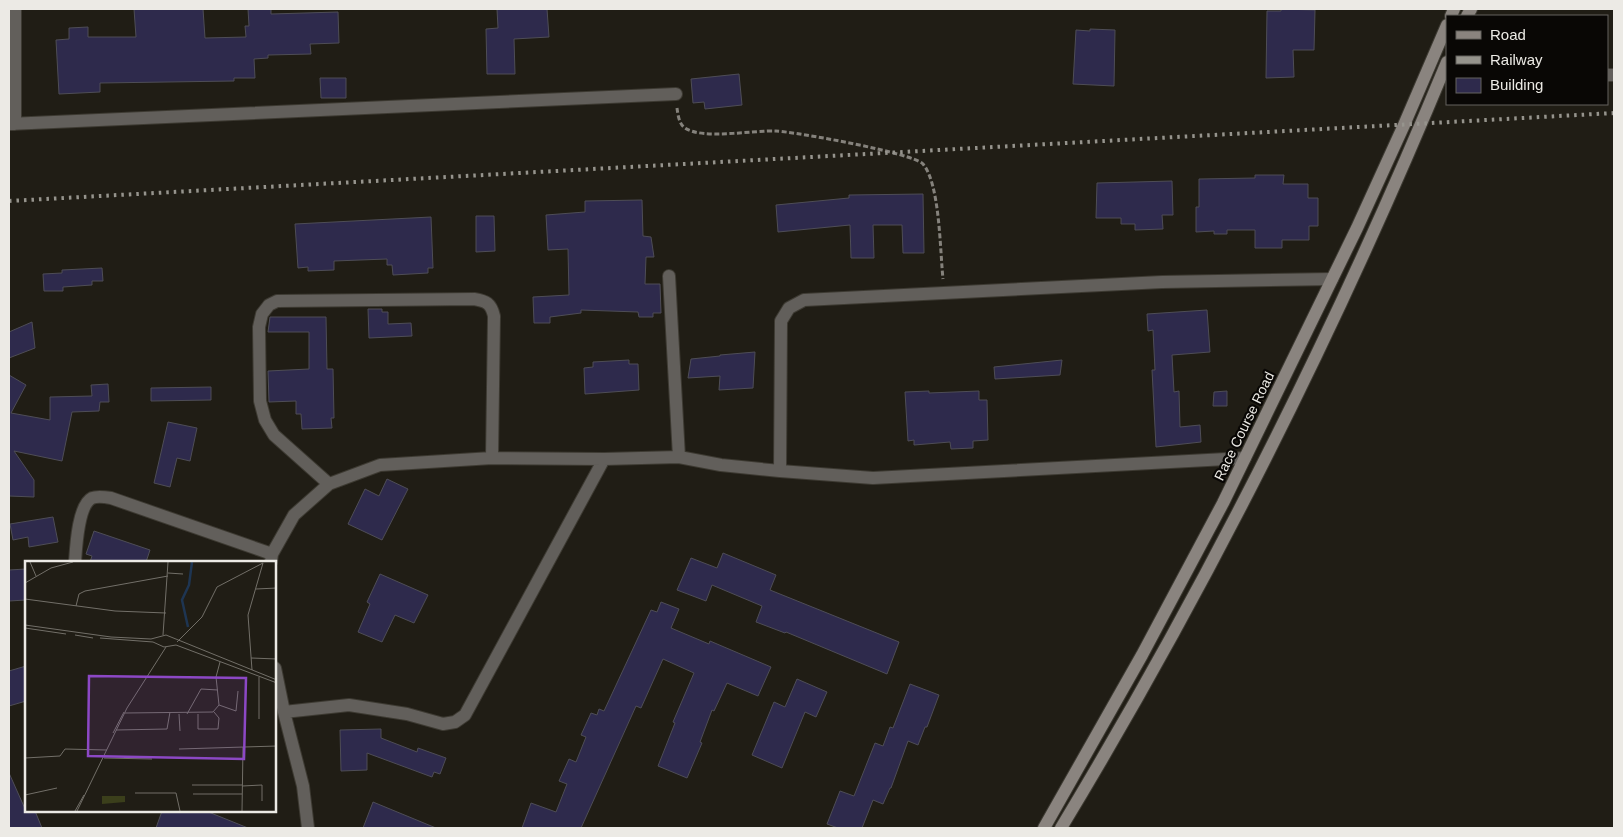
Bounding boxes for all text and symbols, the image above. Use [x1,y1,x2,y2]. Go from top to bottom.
legend [1446,15,1608,105]
text: Road [1490,26,1526,43]
text: Railway [1490,51,1543,68]
text: Building [1490,76,1543,93]
street label: Race Course Road [1211,369,1277,483]
inset map [25,561,276,812]

